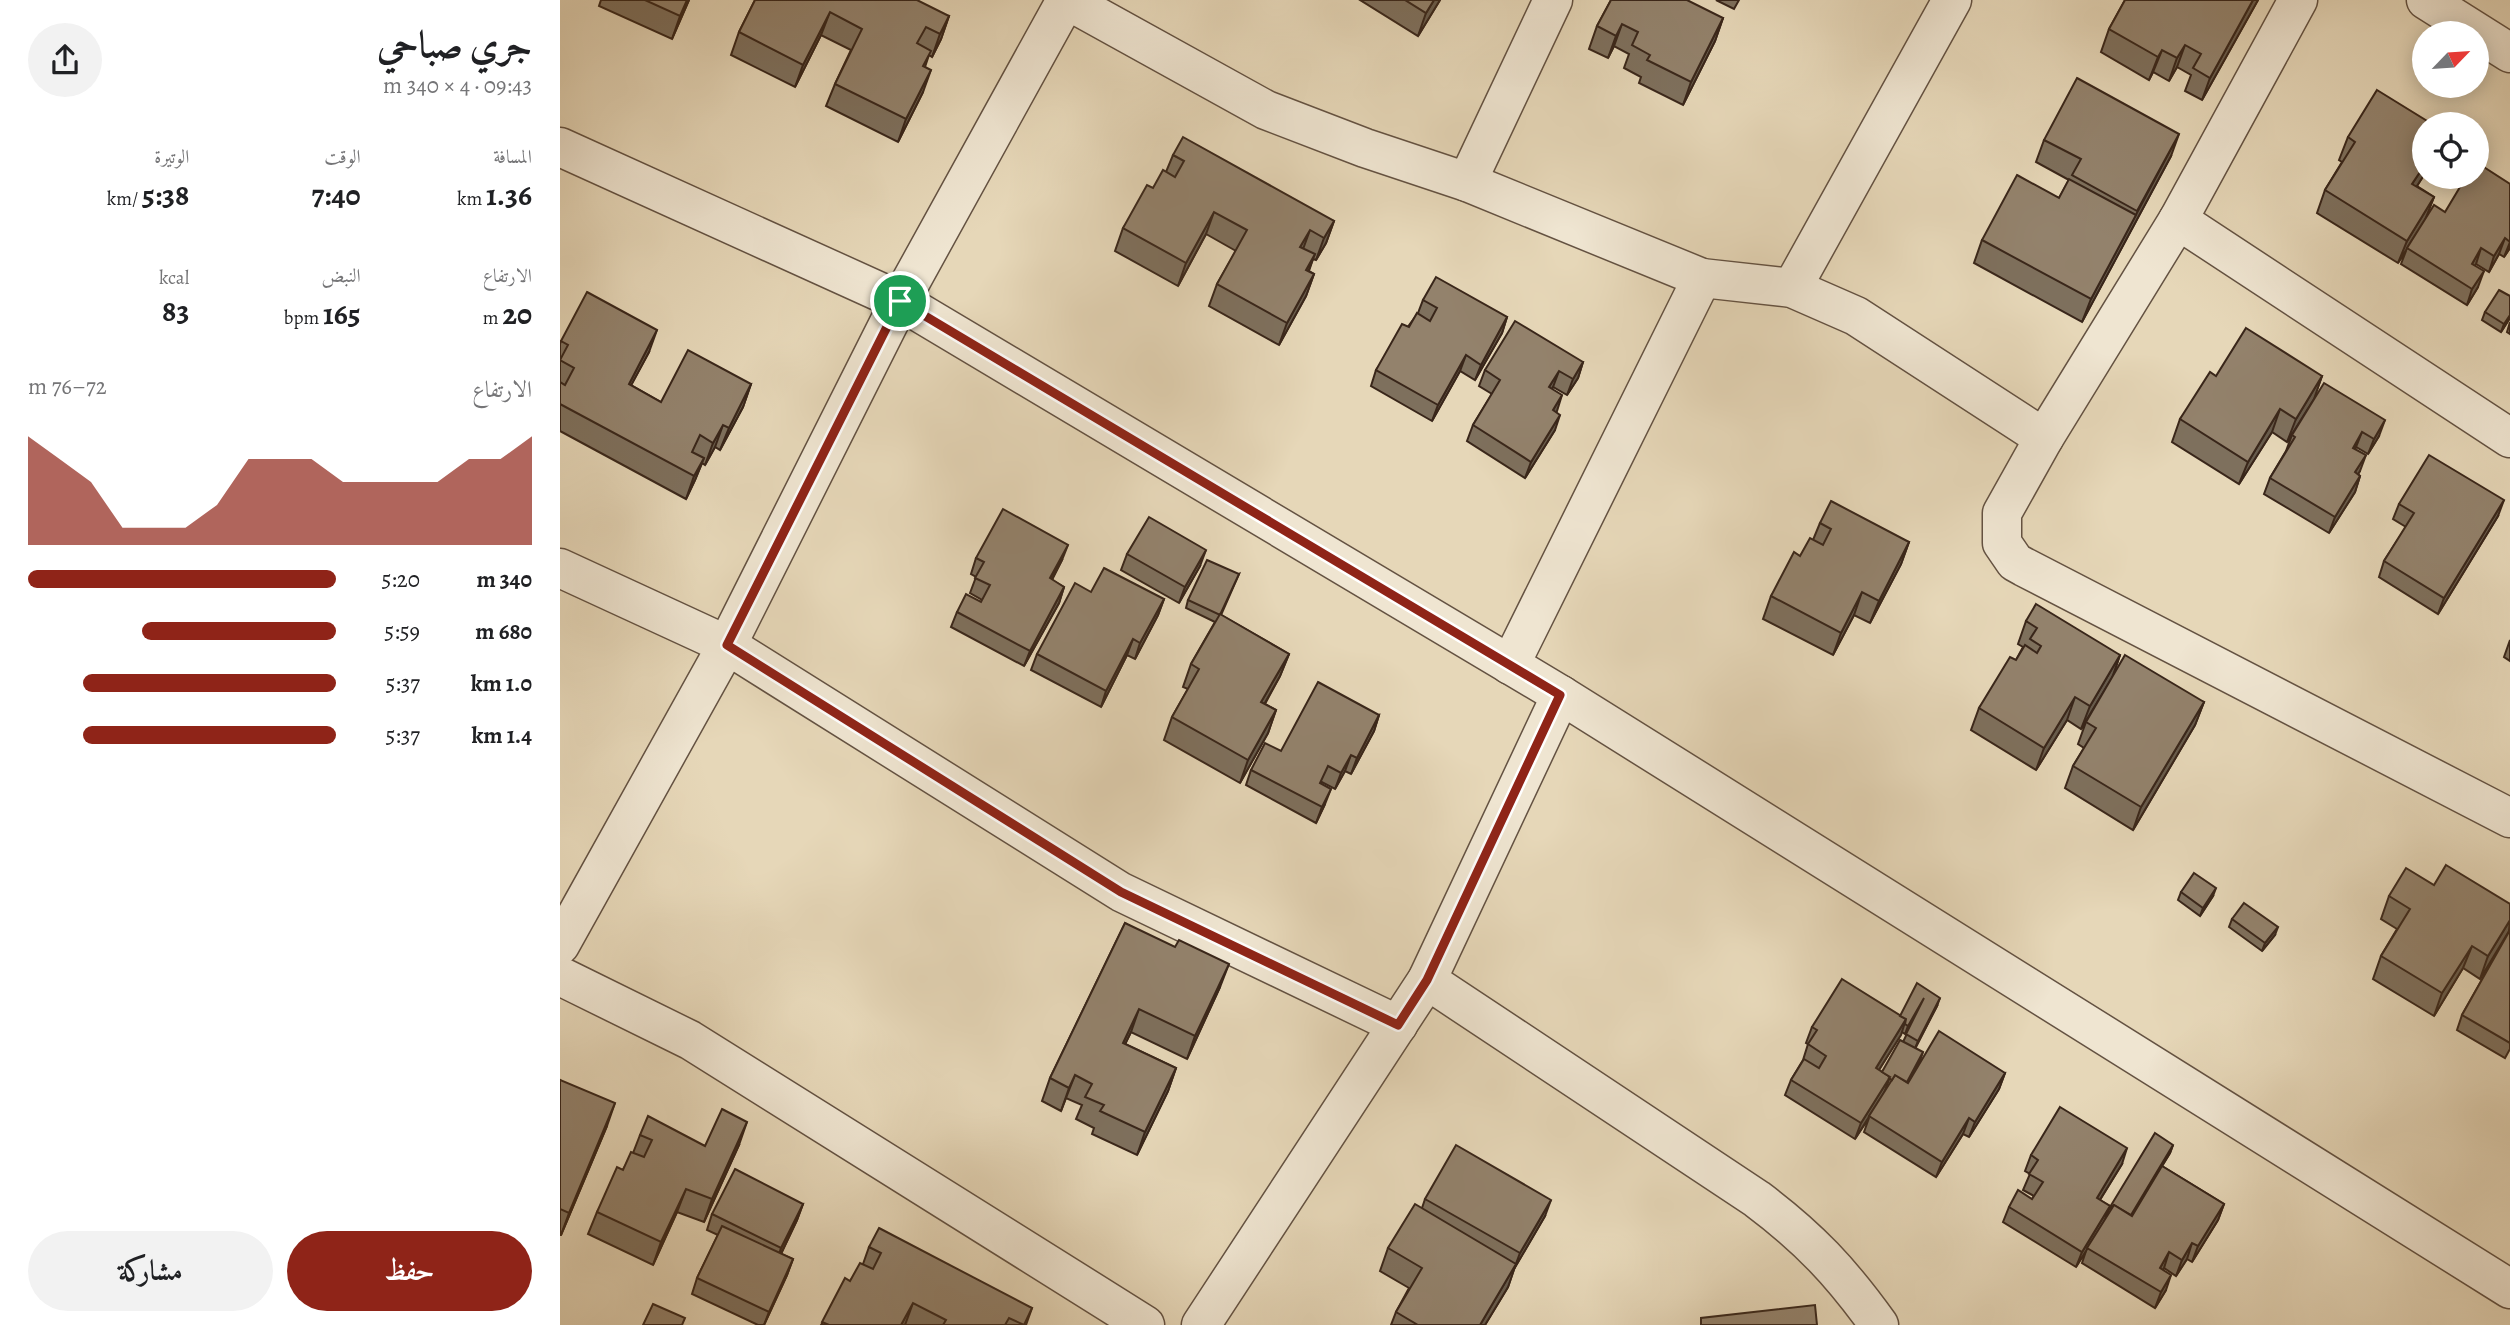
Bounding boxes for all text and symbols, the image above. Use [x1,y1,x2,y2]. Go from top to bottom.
text: جري صباحي [377,18,532,70]
north arrow [2412,21,2488,98]
map controls [2412,21,2489,189]
button: share [28,23,102,97]
text: 09:43 · 4 × 340 m [383,70,532,101]
button: locate [2412,112,2489,189]
text: الوتيرة [154,144,189,170]
text: الوقت [324,144,361,170]
text: المسافة [493,144,532,170]
text: 5:38 [142,175,189,215]
text: 7:40 [312,175,361,215]
text: 1.36 [486,175,532,215]
text: /km [107,186,142,212]
text: km [457,186,486,212]
text: النبض [322,263,361,289]
text: الارتفاع [483,263,532,289]
text: kcal [159,265,189,291]
pin [870,271,930,331]
icon: arrive [881,282,919,320]
text: 83 [162,291,189,331]
text: 165 [323,294,361,334]
text: 20 [502,294,532,334]
text: bpm [284,305,323,331]
text: m [483,305,502,331]
text: 72–76 m [28,371,107,402]
text: الارتفاع [472,374,532,405]
text: 5:20 [381,564,420,595]
text: 340 m [476,564,532,595]
text: 5:59 [384,616,420,647]
text: 680 m [475,616,532,647]
text: 5:37 [385,668,420,699]
text: 1.0 km [471,668,532,699]
text: 5:37 [385,720,420,751]
text: 1.4 km [471,720,532,751]
button: مشاركة [28,1231,273,1311]
button: حفظ [287,1231,532,1311]

